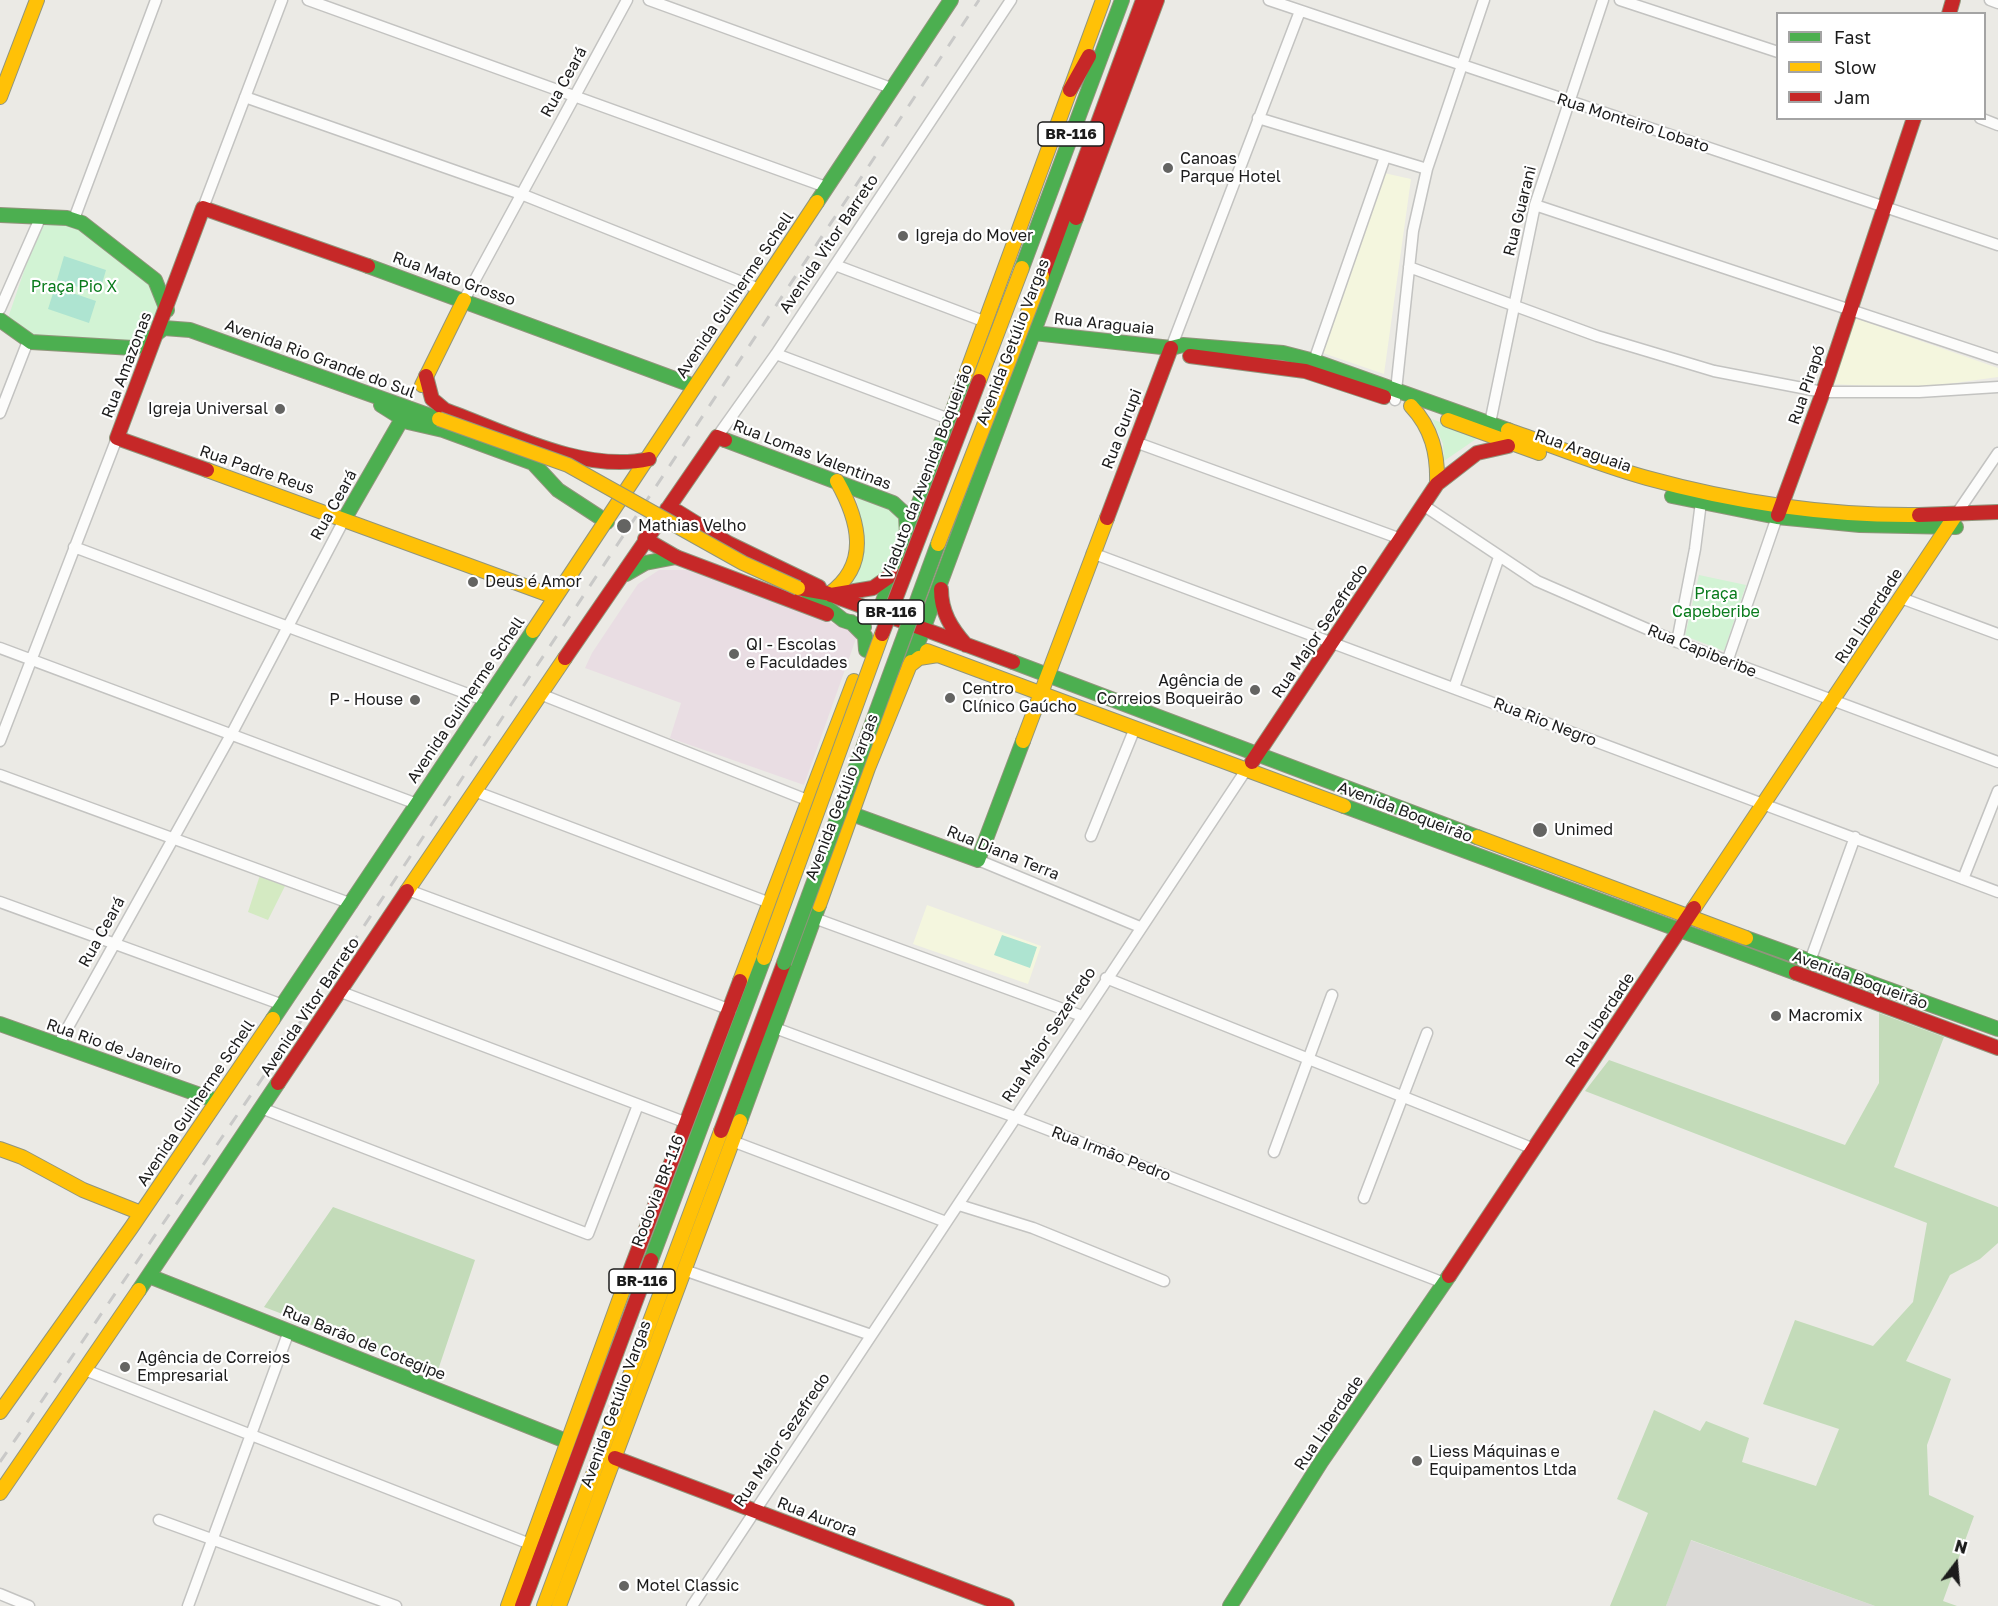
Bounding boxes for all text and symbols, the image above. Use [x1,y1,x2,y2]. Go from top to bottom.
legend [1776,12,1986,120]
text: Fast [1834,26,1871,48]
street label: Rua Ceará [537,43,591,121]
text: Slow [1834,56,1876,78]
text: Jam [1834,86,1870,108]
street label: Rua Monteiro Lobato [1554,89,1712,157]
road number: BR-116 [1038,122,1104,146]
place label: Canoas Parque Hotel [1180,149,1281,187]
marker: Canoas Parque Hotel [1161,161,1175,175]
street label: Rua Guarani [1499,164,1541,258]
street label: Avenida Vitor Barreto [775,171,883,317]
street label: Avenida Guilherme Schell [672,208,798,382]
place label: Igreja do Mover [915,226,1033,246]
marker: Igreja do Mover [896,229,910,243]
street label: Rua Mato Grosso [390,248,518,310]
street label: Avenida Getúlio Vargas [972,256,1054,428]
park label: Praça Pio X [31,277,117,297]
street label: Rua Amazonas [98,309,156,421]
street label: Rua Araguaia [1053,309,1155,339]
street label: Avenida Rio Grande do Sul [222,316,418,402]
street label: Rua Pirapó [1784,343,1830,427]
street label: Viaduto da Avenida Boqueirão [877,362,977,582]
street label: Rua Gurupi [1098,386,1146,472]
place label: Igreja Universal [148,399,268,419]
marker: Igreja Universal [273,402,287,416]
street label: Rua Lomas Valentinas [730,416,894,494]
street label: Rua Araguaia [1532,425,1634,477]
street label: Rua Padre Reus [197,441,317,499]
street label: Rua Ceará [307,466,361,544]
place label: Mathias Velho [638,516,746,536]
marker: Mathias Velho [615,517,633,535]
street label: Rua Major Sezefredo [1268,560,1372,702]
street label: Rua Liberdade [1831,565,1907,667]
place label: Deus é Amor [485,572,582,592]
marker: Deus é Amor [466,575,480,589]
park label: Praça Capeberibe [1672,584,1760,622]
road number: BR-116 [858,600,924,624]
street label: Avenida Guilherme Schell [403,613,529,787]
street label: Rua Capiberibe [1645,620,1759,682]
place label: QI - Escolas e Faculdades [746,635,847,673]
marker: QI - Escolas e Faculdades [727,647,741,661]
place label: Agência de Correios Boqueirão [1096,671,1243,709]
place label: Centro Clínico Gaúcho [962,679,1077,717]
marker: Agência de Correios Boqueirão [1248,683,1262,697]
place label: P - House [329,690,403,710]
marker: Centro Clínico Gaúcho [943,691,957,705]
marker: P - House [408,693,422,707]
street label: Rua Rio Negro [1491,694,1599,750]
street label: Avenida Getúlio Vargas [801,711,883,883]
street label: Avenida Boqueirão [1335,777,1475,847]
place label: Unimed [1554,820,1613,840]
marker: Unimed [1531,821,1549,839]
street label: Rua Diana Terra [944,822,1062,884]
street label: Rua Ceará [75,893,129,971]
street label: Avenida Vitor Barreto [256,934,364,1080]
street label: Avenida Boqueirão [1790,947,1930,1013]
street label: Rua Major Sezefredo [998,964,1100,1106]
street label: Rua Liberdade [1561,969,1639,1071]
place label: Macromix [1788,1006,1862,1026]
marker: Macromix [1769,1009,1783,1023]
street label: Rua Rio de Janeiro [44,1015,184,1079]
street label: Avenida Guilherme Schell [133,1016,259,1190]
street label: Rua Irmão Pedro [1049,1122,1173,1186]
street label: Rodovia BR-116 [628,1132,688,1250]
road number: BR-116 [609,1269,675,1293]
street label: Rua Barão de Cotegipe [280,1301,448,1385]
street label: Avenida Getúlio Vargas [577,1318,655,1490]
place label: Agência de Correios Empresarial [137,1348,290,1386]
marker: Agência de Correios Empresarial [118,1360,132,1374]
street label: Rua Major Sezefredo [730,1369,834,1511]
street label: Rua Liberdade [1290,1372,1368,1474]
place label: Liess Máquinas e Equipamentos Ltda [1429,1442,1577,1480]
marker: Liess Máquinas e Equipamentos Ltda [1410,1454,1424,1468]
street label: Rua Aurora [774,1493,860,1541]
north arrow [1926,1534,1986,1594]
text: N [1952,1535,1970,1558]
place label: Motel Classic [636,1576,739,1596]
marker: Motel Classic [617,1579,631,1593]

